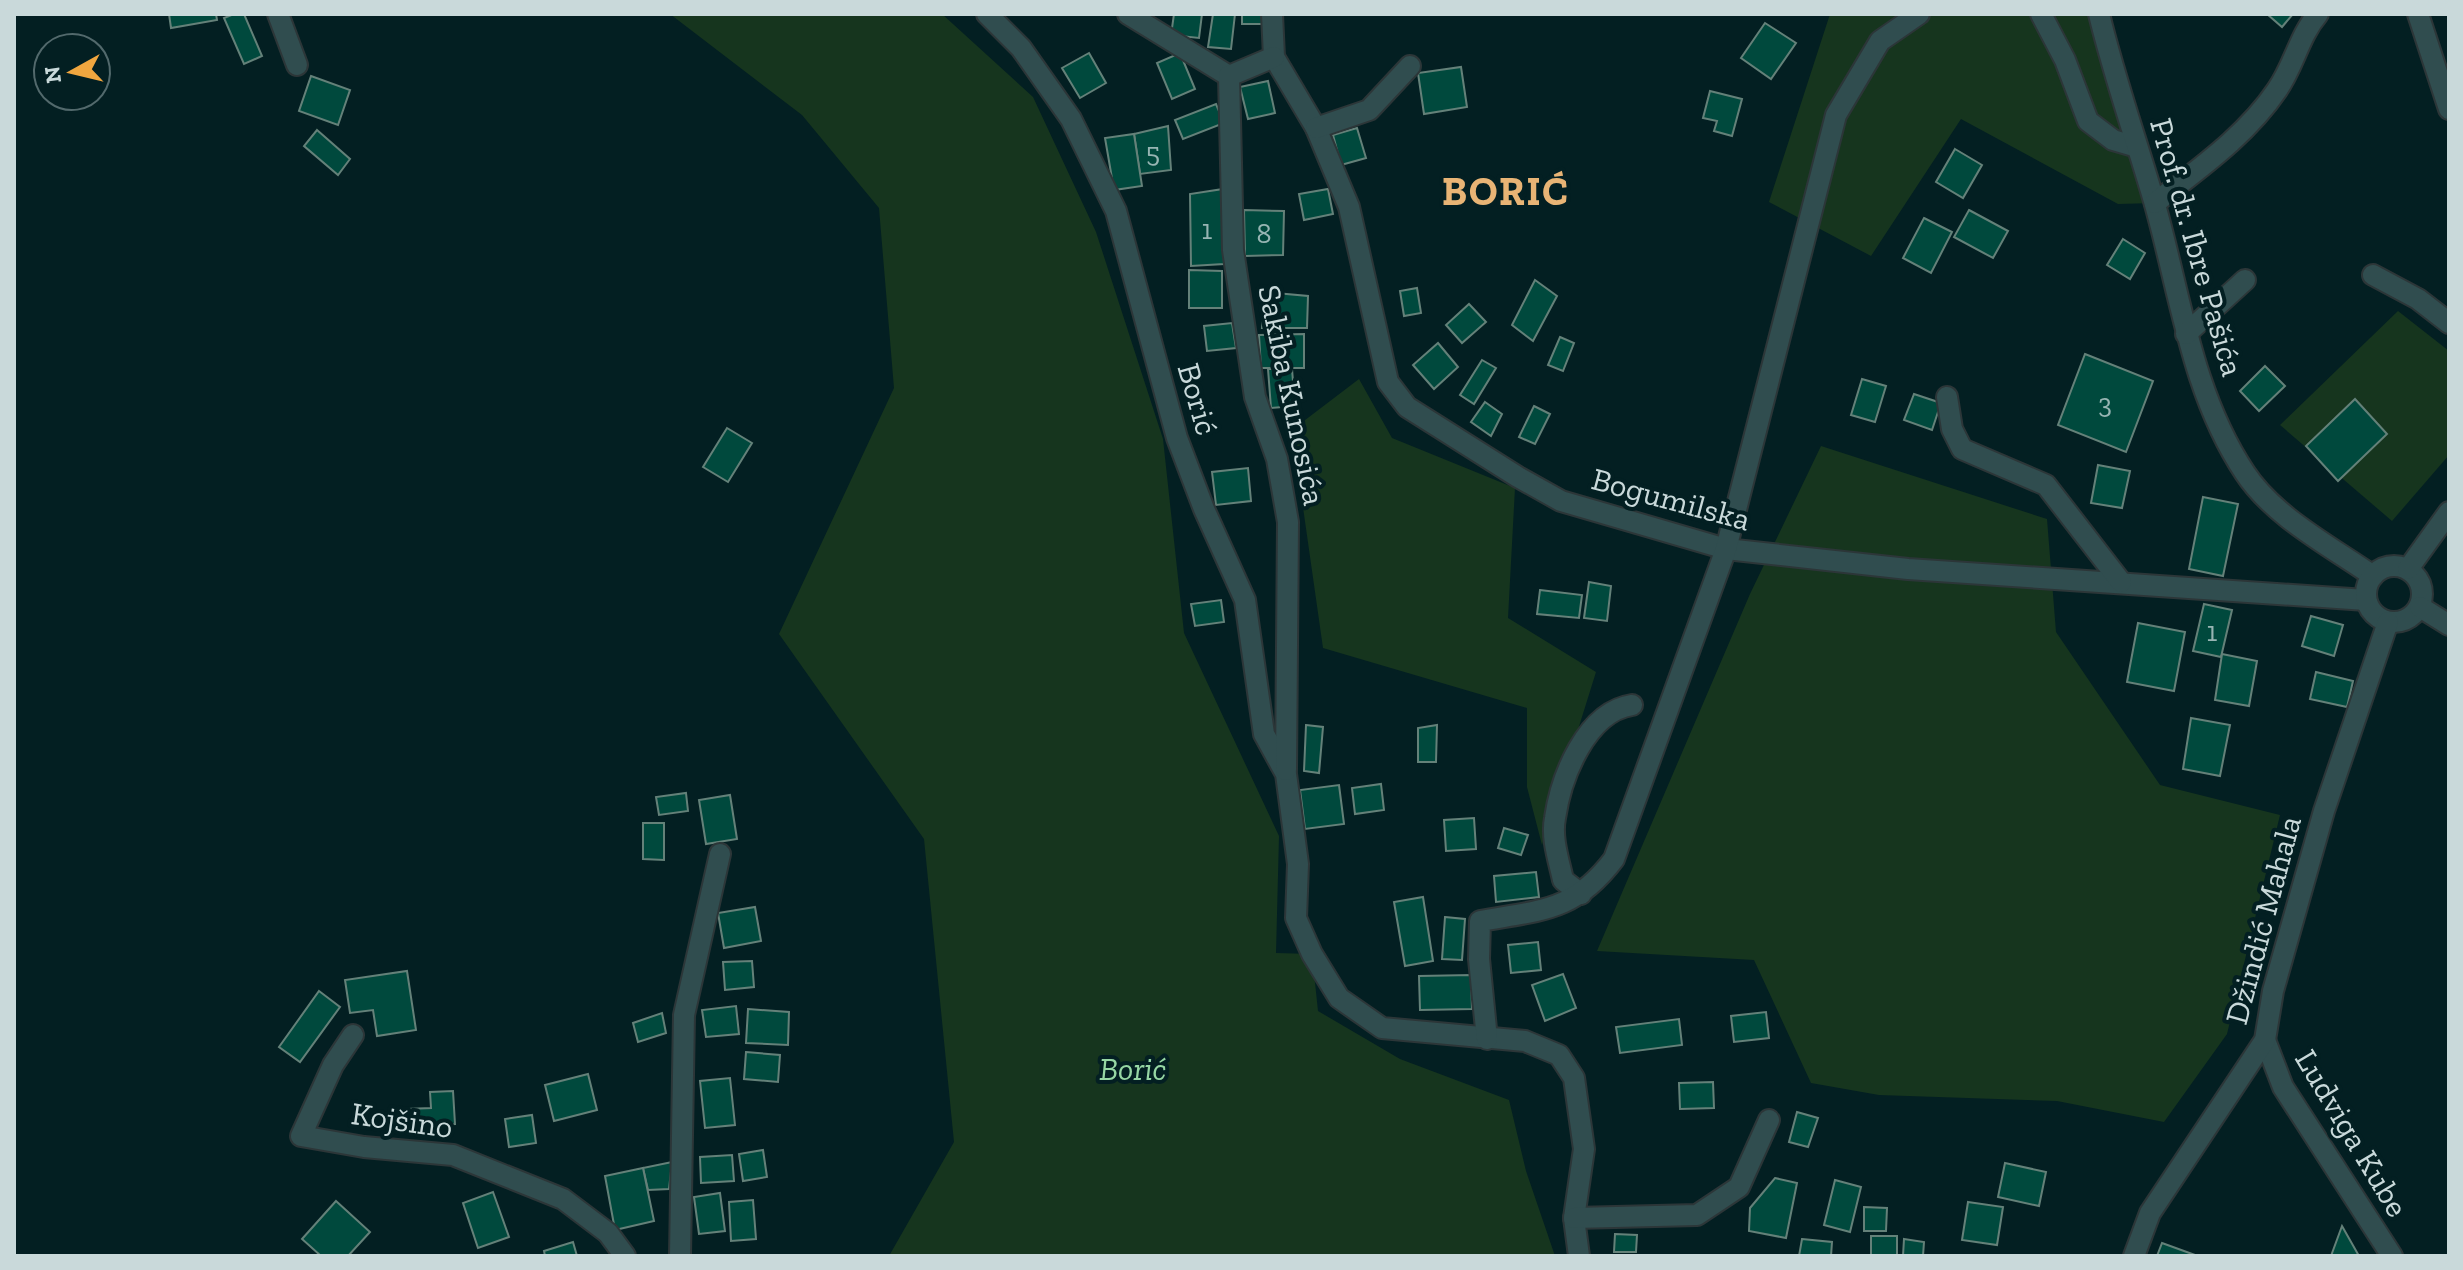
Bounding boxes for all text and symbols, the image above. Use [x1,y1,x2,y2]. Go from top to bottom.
north arrow [32,32,112,112]
text: N [38,64,67,85]
street label: Prof. dr. Ibre Pašića [2142,114,2252,380]
house number: 5 [1146,136,1160,169]
district label: BORIĆ [1442,167,1570,215]
house number: 1 [1202,213,1213,246]
house number: 8 [1256,217,1272,250]
street label: Sakiba Kunosića [1250,281,1334,509]
street label: Borić [1170,359,1226,439]
house number: 3 [2098,387,2112,420]
street label: Bogumilska [1588,460,1754,538]
house number: 1 [2207,615,2218,648]
street label: Džindić Mahala [2217,812,2309,1028]
street label: Ludviga Kube [2287,1043,2417,1223]
park label: Borić [1099,1050,1167,1088]
street label: Kojšino [349,1094,455,1146]

